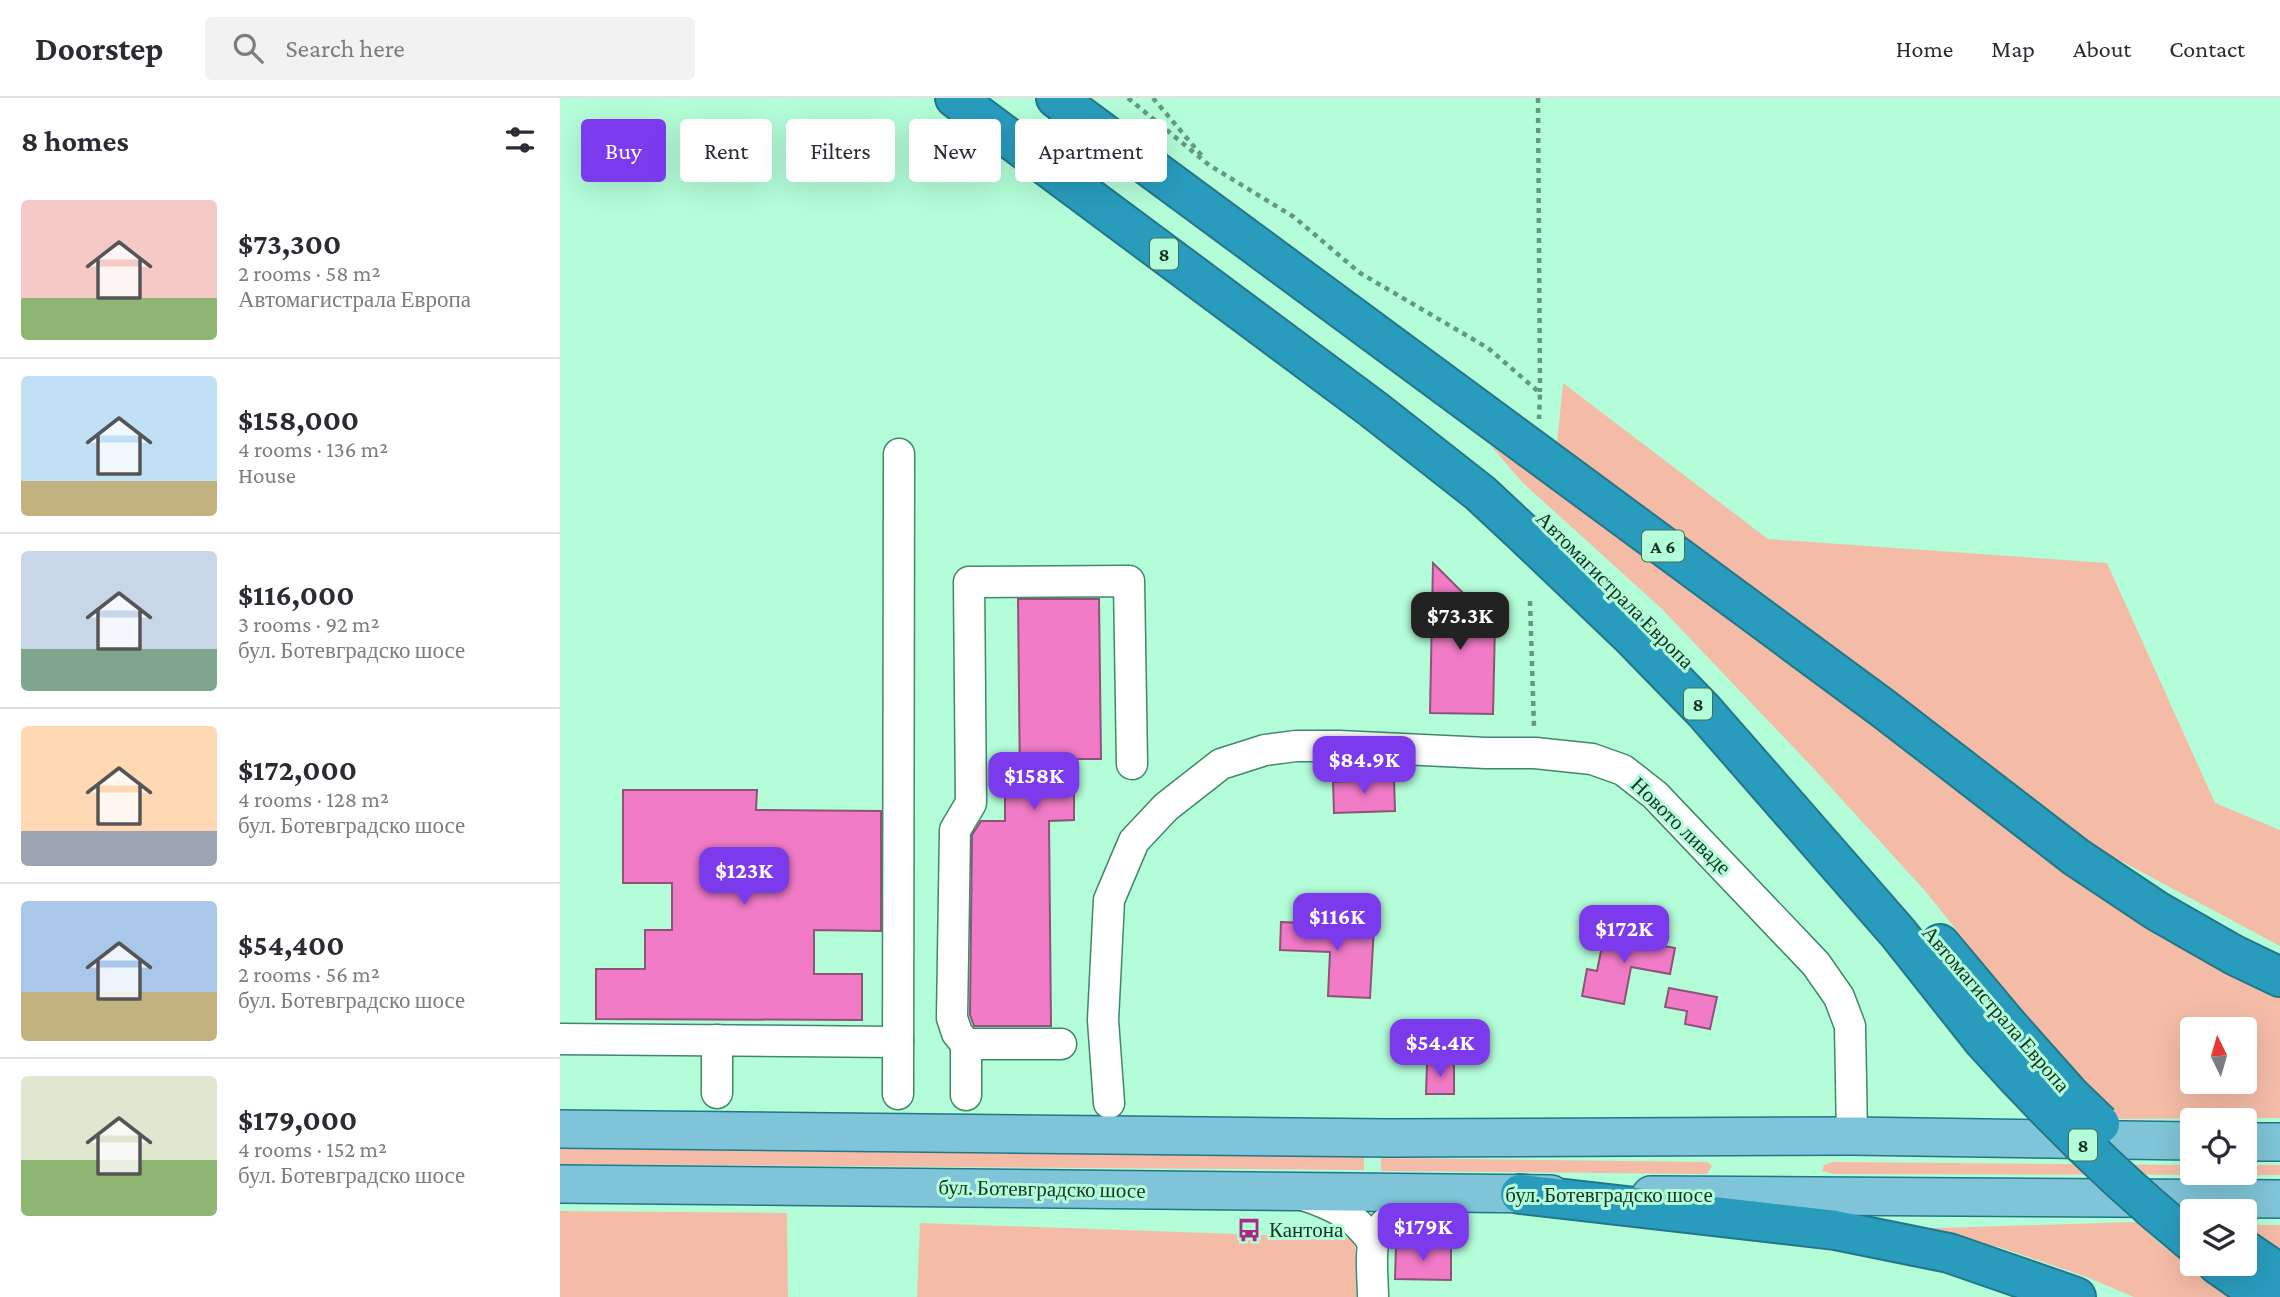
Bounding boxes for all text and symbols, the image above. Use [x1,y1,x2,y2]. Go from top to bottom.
search box [205,17,695,80]
icon: search [229,29,267,67]
text: Doorstep [35,30,163,67]
text: Search here [285,34,405,63]
text: Home [1896,35,1953,62]
text: Map [1991,35,2035,62]
text: About [2073,35,2131,62]
text: Contact [2169,35,2245,62]
chip: Buy [581,119,666,182]
chip: Rent [680,119,772,182]
chip: Filters [786,119,895,182]
chip: New [909,119,1001,182]
chip: Apartment [1015,119,1167,182]
icon: filters [501,121,539,159]
text: 8 homes [21,124,129,157]
text: $73,300 [238,227,341,260]
icon: home [77,228,161,312]
road number: 8 [1150,238,1178,270]
text: 2 rooms · 58 m² [238,260,380,286]
text: Автомагистрала Европа [238,286,471,312]
text: $158,000 [238,403,359,436]
icon: home [77,404,161,488]
text: 4 rooms · 136 m² [238,436,388,462]
text: House [238,462,296,488]
street label: Автомагистрала Европа [1531,506,1699,674]
road number: A 6 [1642,530,1684,561]
text: $116,000 [238,578,354,611]
icon: home [77,579,161,663]
pin: $73.3K [1403,592,1517,652]
text: $73.3K [1427,602,1493,628]
text: 3 rooms · 92 m² [238,611,379,637]
text: бул. Ботевградско шосе [238,637,465,663]
road number: 8 [1684,688,1712,720]
pin: $84.9K [1307,736,1421,796]
text: $84.9K [1329,746,1399,772]
pin: $158K [985,752,1083,812]
text: $172,000 [238,753,357,786]
icon: home [77,754,161,838]
text: $158K [1004,762,1064,788]
street label: Новото ливаде [1626,772,1736,880]
text: 4 rooms · 128 m² [238,786,389,812]
text: бул. Ботевградско шосе [238,812,465,838]
pin: $123K [695,848,793,907]
text: $123K [715,857,773,883]
pin: $116K [1288,894,1386,953]
text: $116K [1309,903,1365,929]
pin: $172K [1575,906,1673,965]
text: $172K [1595,915,1653,941]
street label: Автомагистрала Европа [1917,921,2075,1098]
text: $54,400 [238,928,344,961]
icon: home [77,929,161,1013]
text: 2 rooms · 56 m² [238,961,380,987]
text: бул. Ботевградско шосе [238,987,465,1013]
north arrow [2180,1017,2258,1094]
map controls [2180,1017,2257,1276]
pin: $54.4K [1383,1020,1497,1079]
text: $54.4K [1406,1029,1474,1055]
text: $179,000 [238,1103,357,1136]
icon: home [77,1104,161,1188]
button: locate [2180,1108,2257,1185]
road number: 8 [2069,1130,2097,1161]
text: 4 rooms · 152 m² [238,1136,387,1162]
text: бул. Ботевградско шосе [238,1162,465,1188]
street label: бул. Ботевградско шосе [938,1175,1146,1203]
street label: бул. Ботевградско шосе [1505,1183,1713,1207]
button: layers [2180,1199,2257,1276]
pin: $179K [1374,1204,1472,1263]
text: $179K [1394,1213,1452,1239]
bus stop icon: Кантона [1235,1216,1263,1244]
place label: Кантона [1269,1218,1344,1242]

